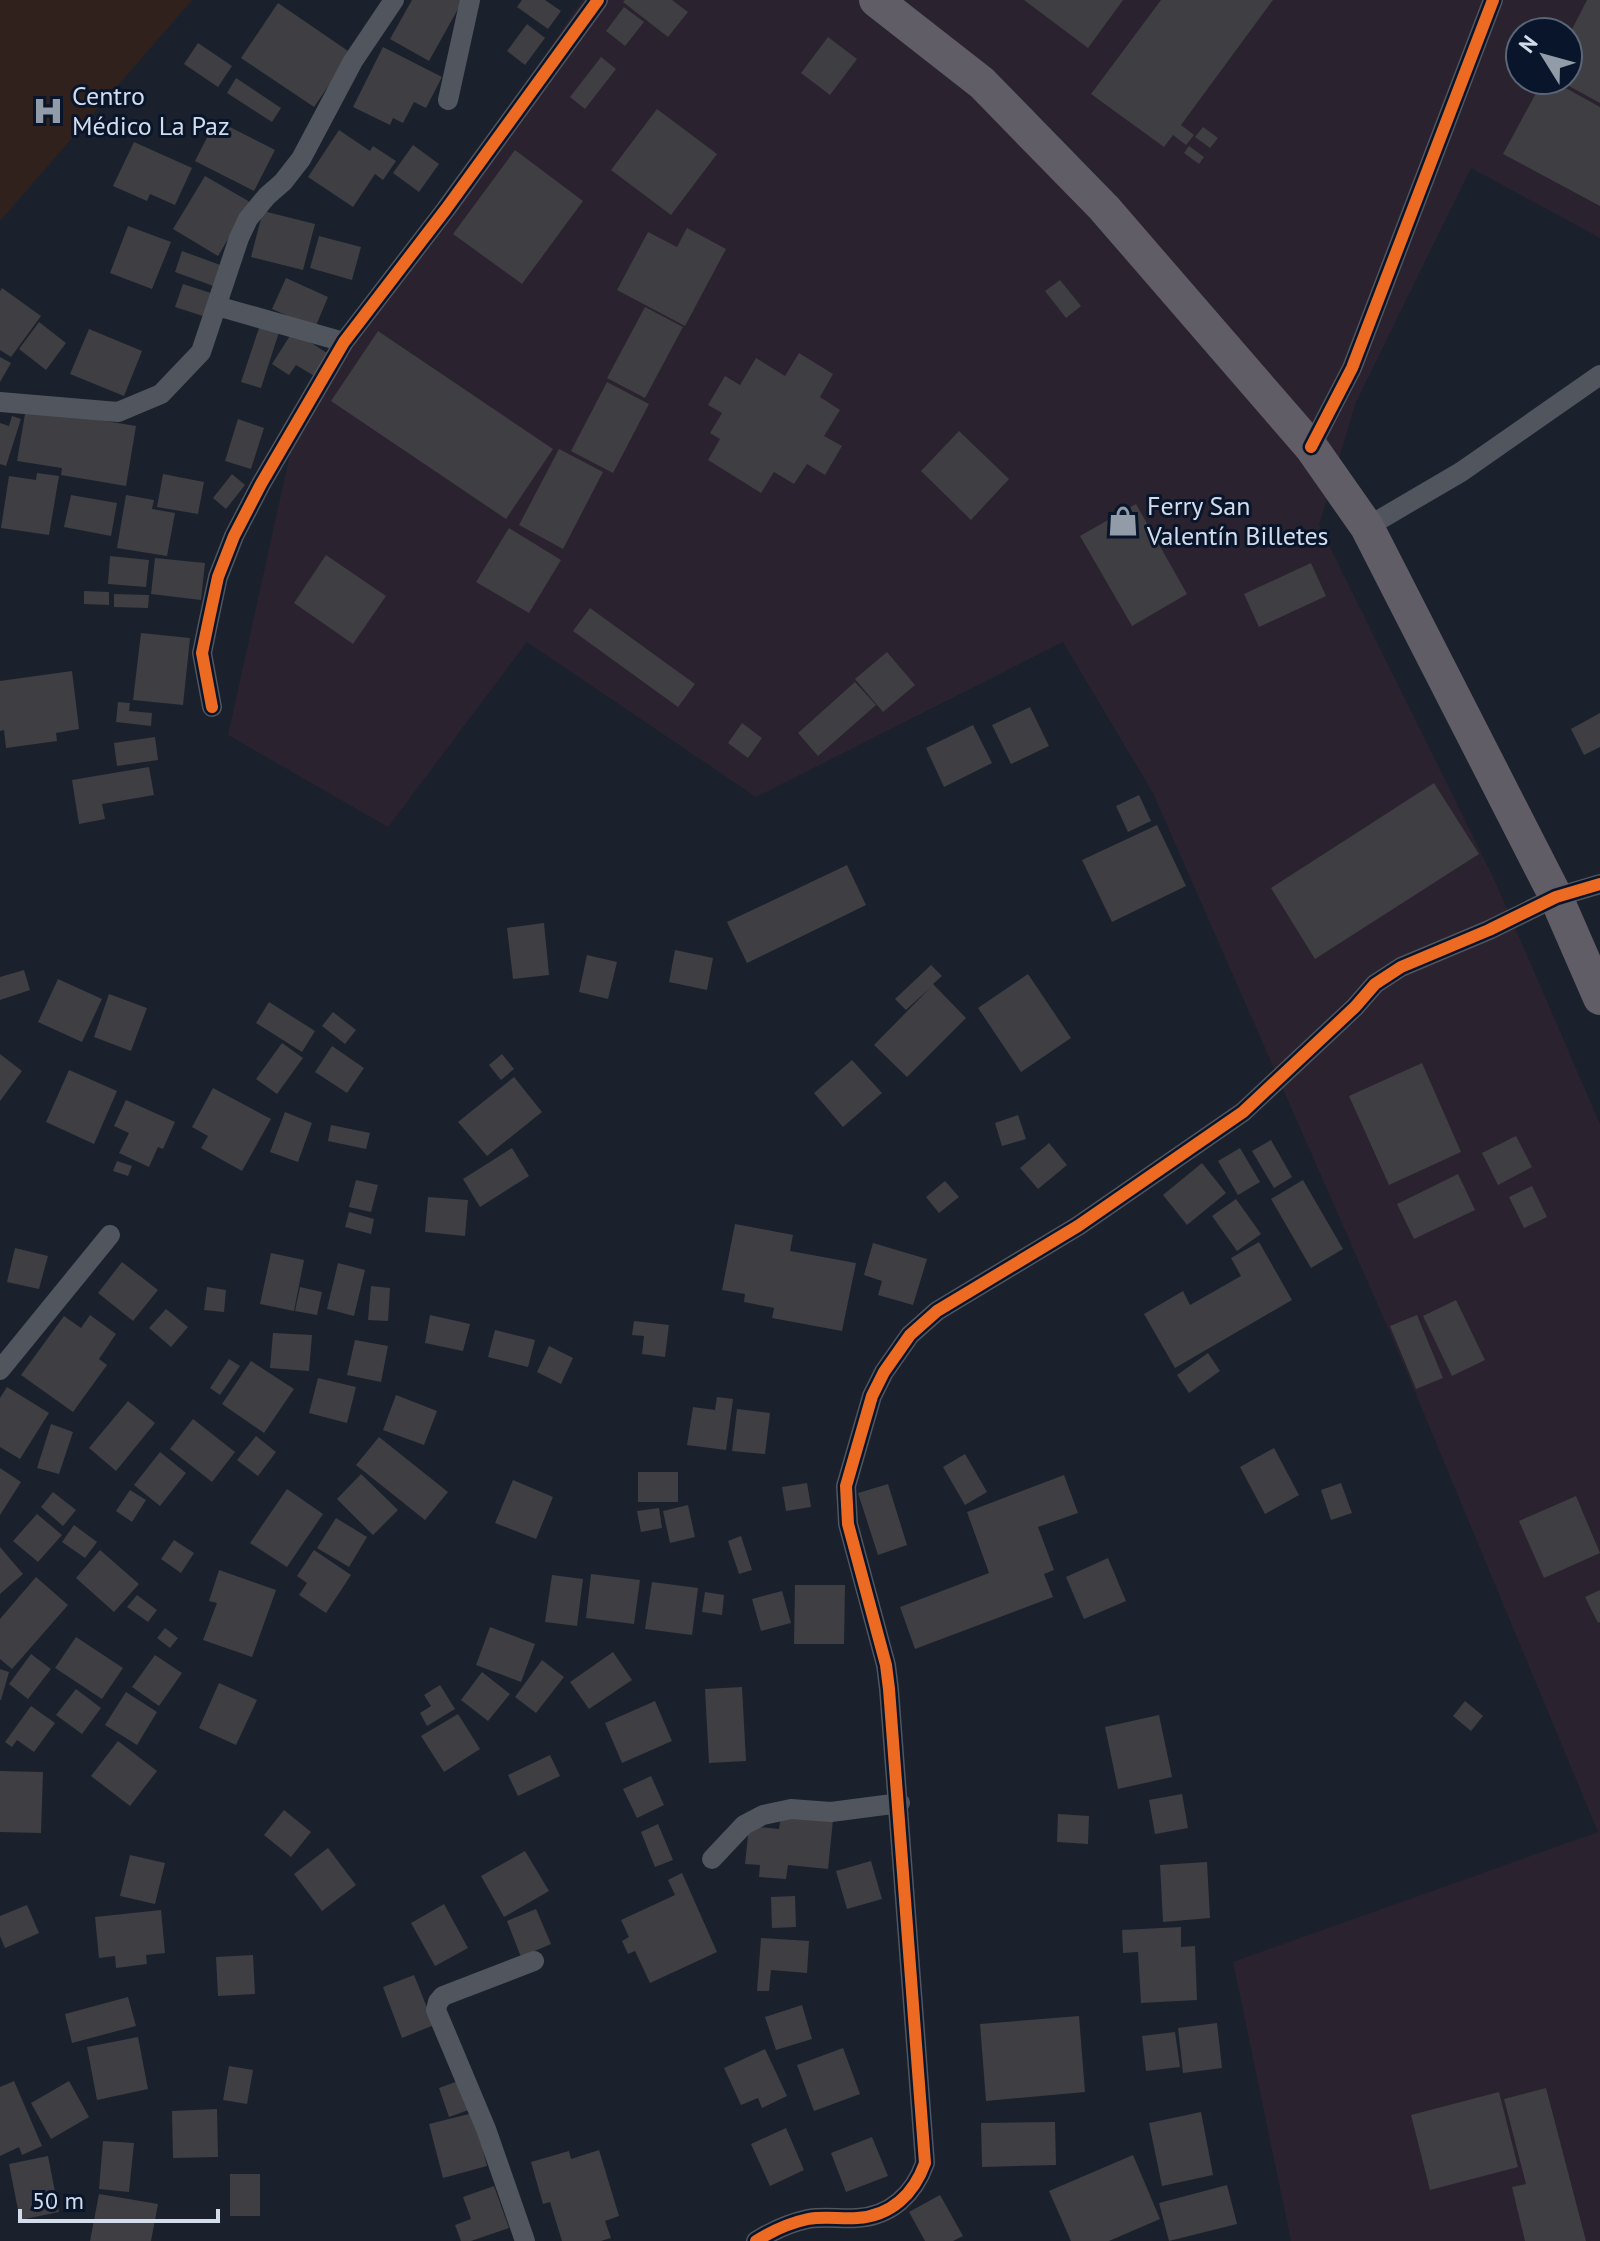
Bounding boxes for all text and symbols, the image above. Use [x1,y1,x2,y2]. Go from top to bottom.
north arrow [1504,16,1584,96]
text: N [1512,30,1544,58]
place label: Centro Médico La Paz [72,79,230,142]
hospital icon: Centro Médico La Paz [31,94,65,128]
place label: Ferry San Valentín Billetes [1146,489,1329,552]
shop icon: Ferry San Valentín Billetes [1106,504,1140,538]
scale bar [20,2173,218,2223]
text: 50 m [32,2185,84,2216]

